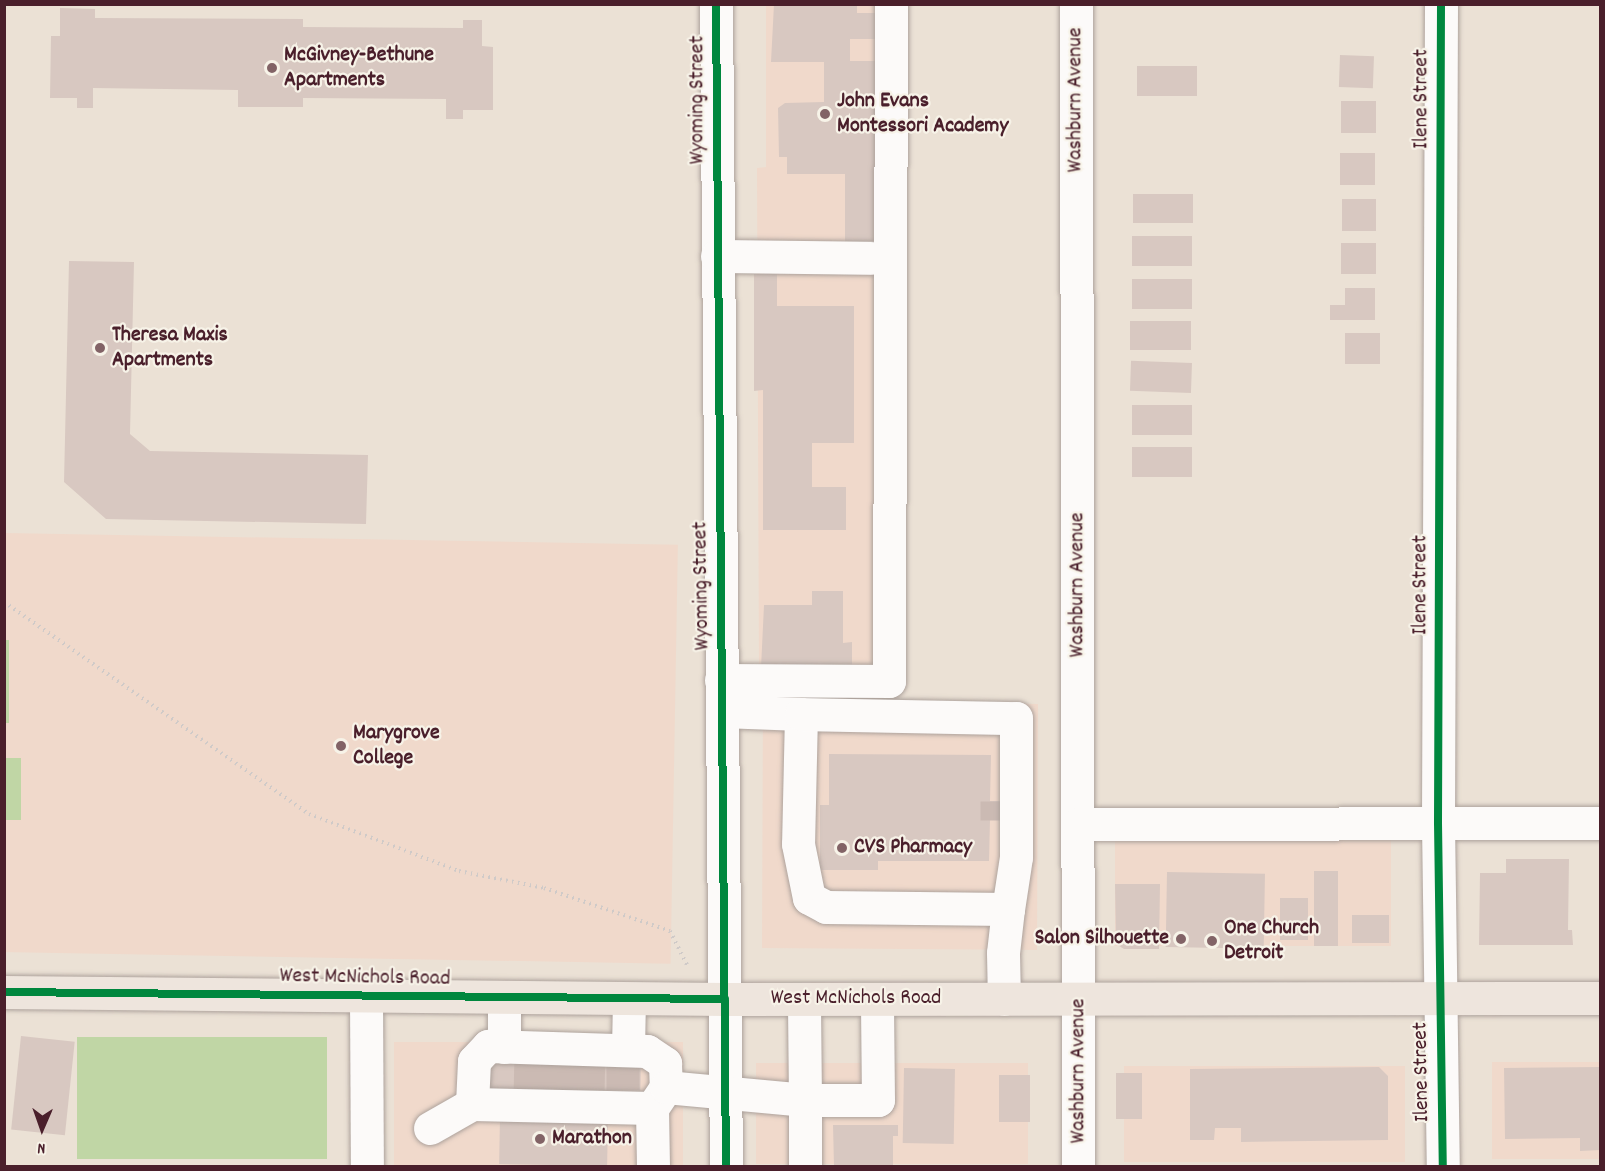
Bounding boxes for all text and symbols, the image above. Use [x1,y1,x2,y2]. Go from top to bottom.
street label: Washburn Avenue [1063,28,1089,172]
street label: Wyoming Street [685,36,711,164]
place label: McGivney-Bethune Apartments [284,42,434,94]
street label: Ilene Street [1409,49,1435,149]
marker: McGivney-Bethune Apartments [265,61,279,75]
place label: John Evans Montessori Academy [837,88,1008,140]
marker: John Evans Montessori Academy [818,107,832,121]
place label: Theresa Maxis Apartments [112,322,228,374]
marker: Theresa Maxis Apartments [93,341,107,355]
street label: Washburn Avenue [1065,513,1091,657]
street label: Wyoming Street [688,521,716,651]
street label: Ilene Street [1408,535,1434,635]
place label: Marygrove College [353,720,440,772]
marker: Marygrove College [334,739,348,753]
place label: CVS Pharmacy [854,835,972,861]
marker: CVS Pharmacy [835,841,849,855]
place label: One Church Detroit [1224,915,1319,966]
place label: Salon Silhouette [1035,926,1169,952]
marker: Salon Silhouette [1174,932,1188,946]
marker: One Church Detroit [1205,934,1219,948]
street label: West McNichols Road [279,963,451,993]
street label: West McNichols Road [771,986,941,1012]
street label: Washburn Avenue [1066,999,1092,1143]
street label: Ilene Street [1408,1022,1436,1122]
north arrow [12,1099,72,1159]
place label: Marathon [552,1126,632,1152]
marker: Marathon [533,1132,547,1146]
text: N [37,1136,46,1159]

